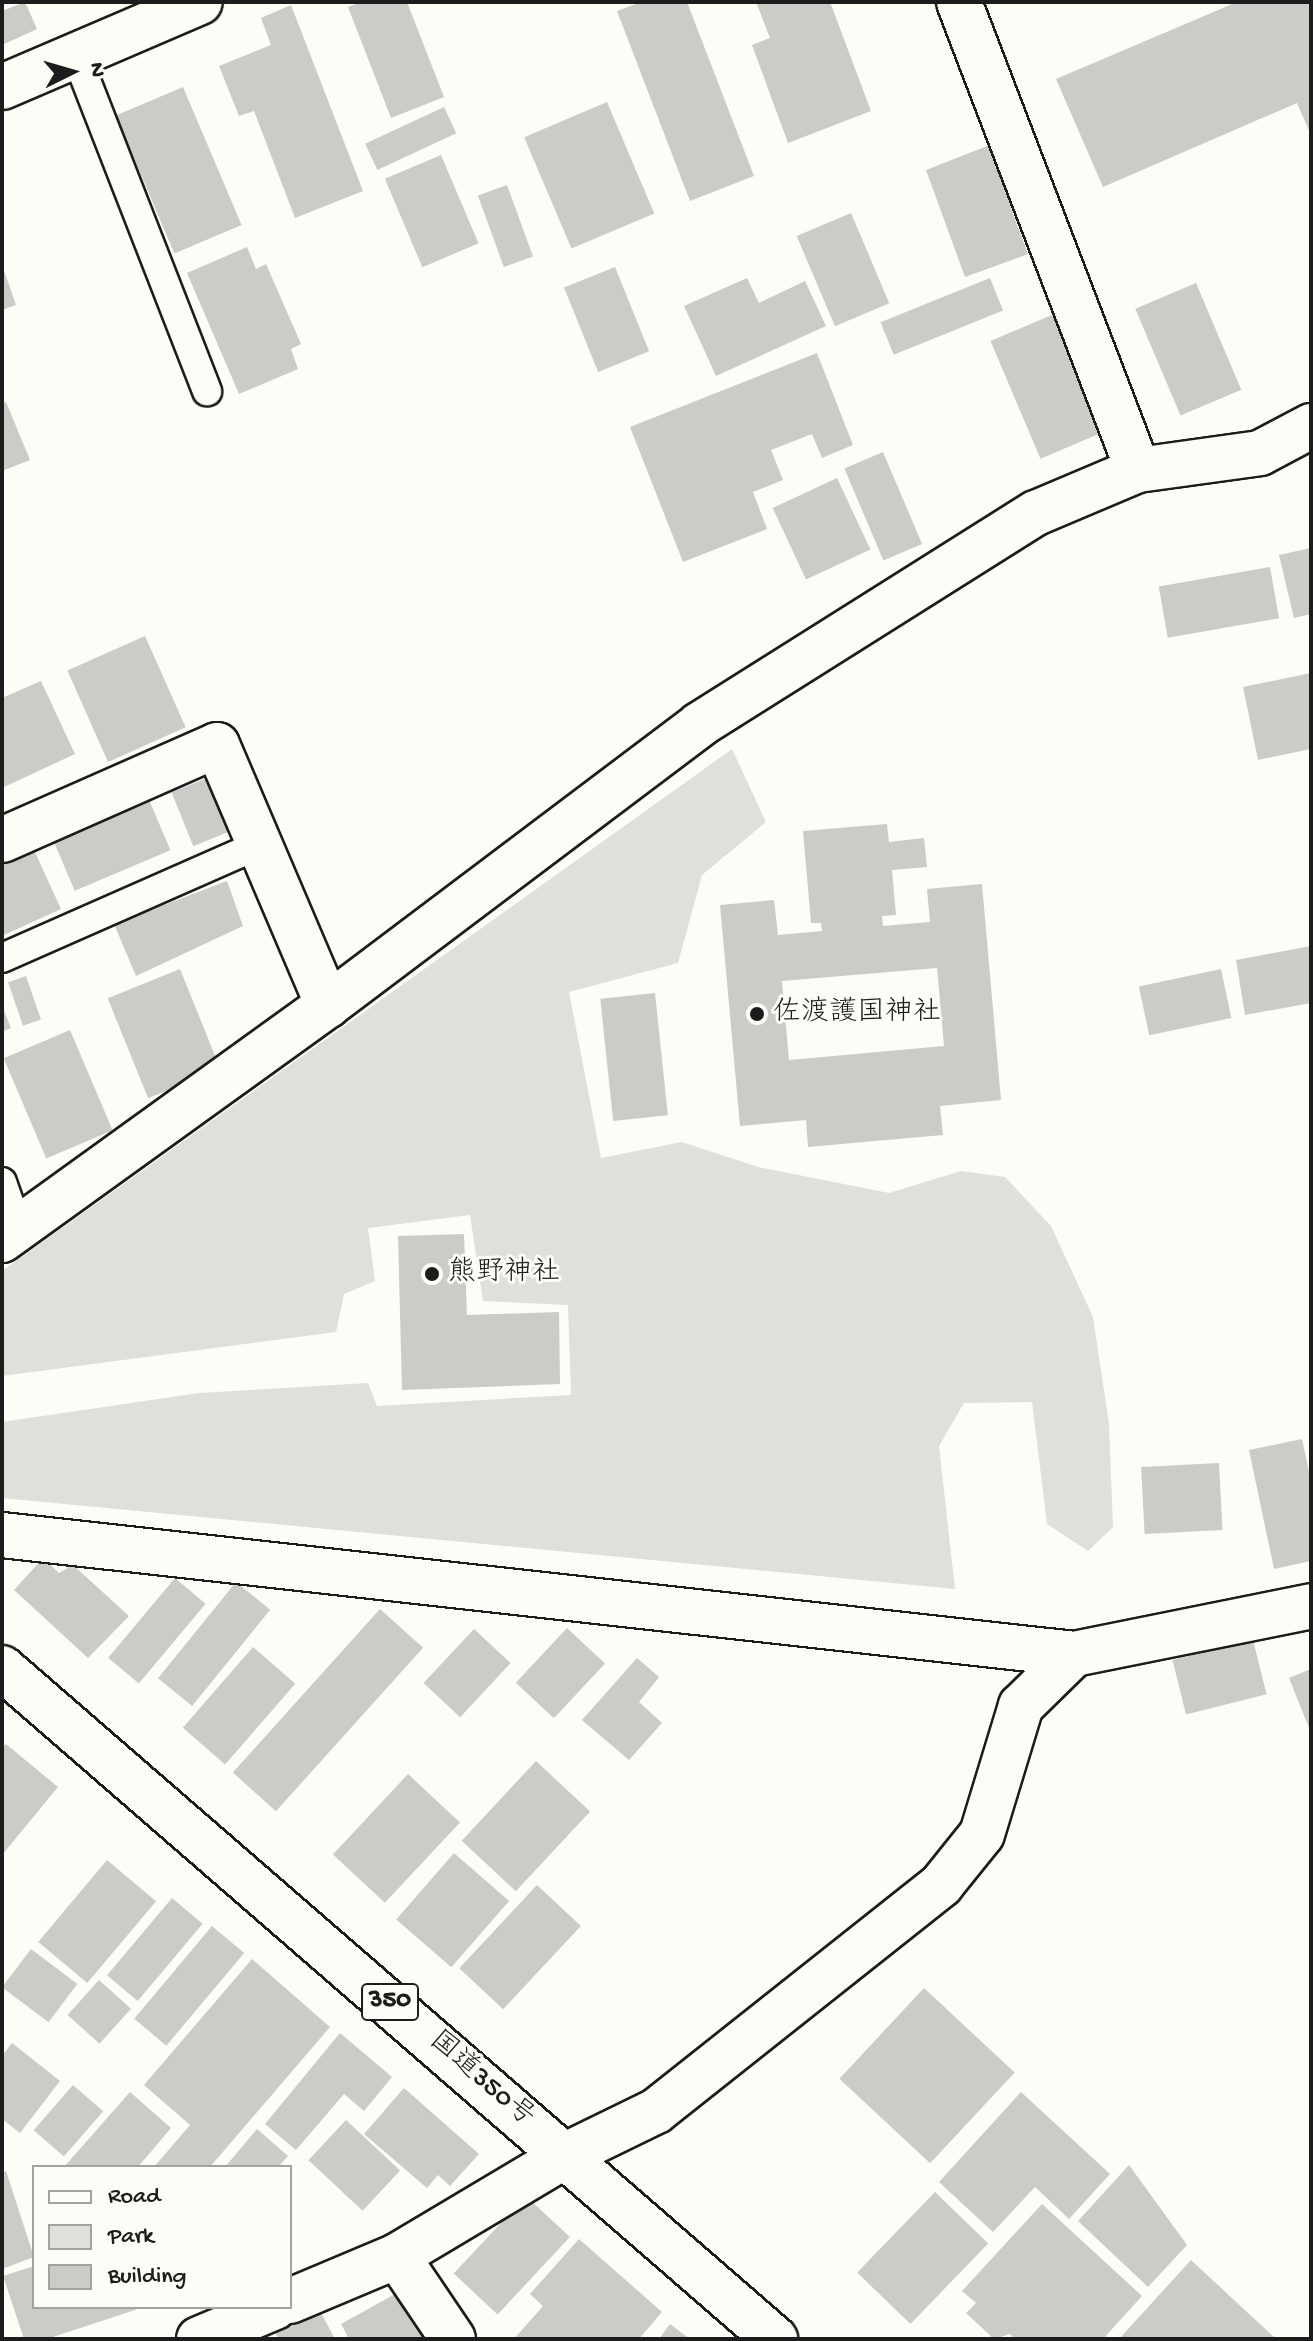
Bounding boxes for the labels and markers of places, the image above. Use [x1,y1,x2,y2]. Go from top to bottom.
place label: 佐渡護国神社 [773,997,941,1031]
marker: 佐渡護国神社 [748,1005,766,1023]
place label: 熊野神社 [448,1257,560,1291]
marker: 熊野神社 [423,1265,441,1283]

